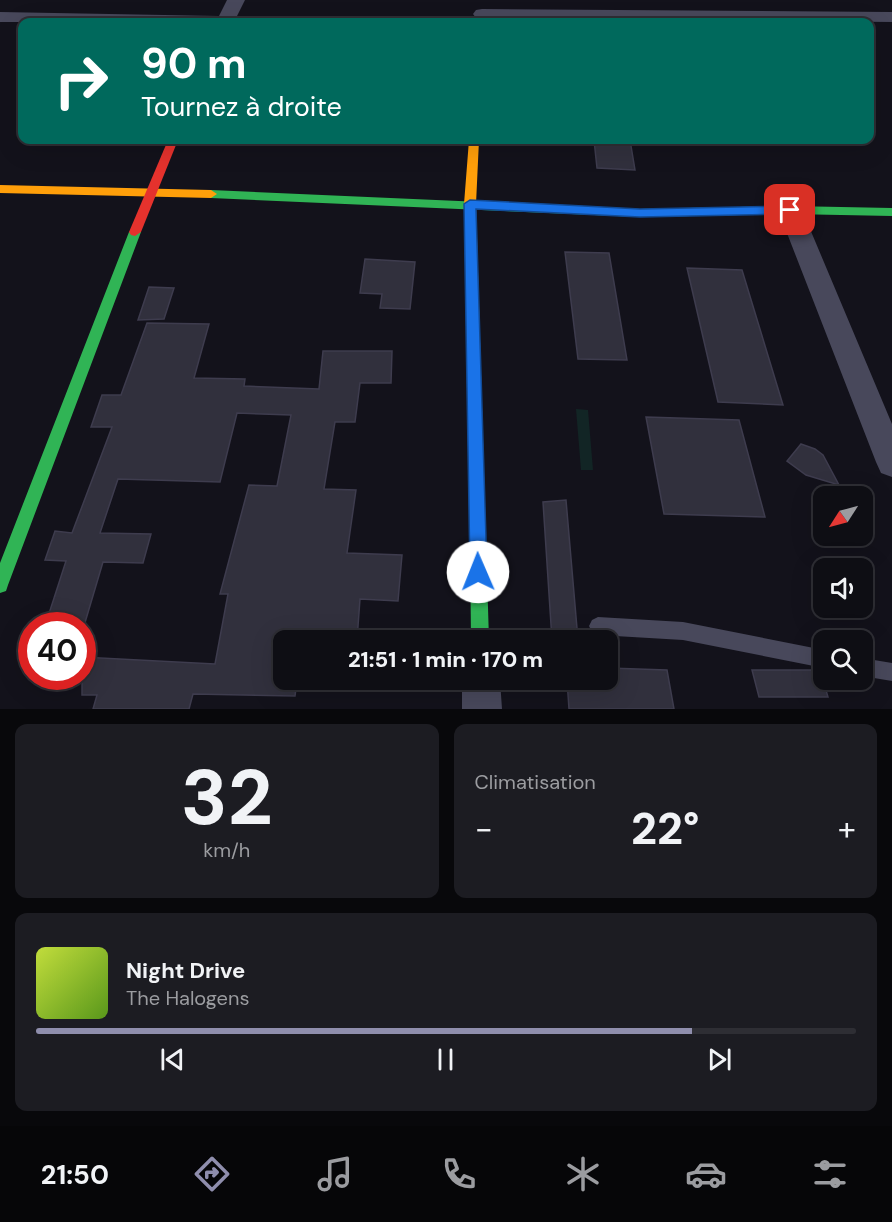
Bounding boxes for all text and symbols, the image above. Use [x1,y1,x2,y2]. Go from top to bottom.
text: 90 m [141,36,247,91]
icon: right [42,42,120,120]
text: Tournez à droite [141,89,342,124]
pin [764,184,815,235]
icon: arrive [773,193,806,226]
north arrow [813,486,873,546]
map controls [813,486,873,690]
position arrow [446,540,510,604]
button: sound [813,558,873,618]
speed limit sign: 40 [18,612,96,690]
button: search [813,630,873,690]
text: 21:51 · 1 min · 170 m [348,645,543,674]
text: 32 [181,747,273,848]
text: Climatisation [475,769,596,795]
text: 22° [631,799,699,858]
text: − [475,807,493,850]
text: + [838,807,856,850]
text: km/h [203,837,250,863]
text: Night Drive [126,956,245,985]
text: The Halogens [126,985,249,1011]
icon: previous [156,1043,189,1076]
icon: pause [429,1043,462,1076]
icon: next [703,1043,736,1076]
icon: directions [191,1153,233,1195]
icon: music [314,1153,356,1195]
icon: phone [438,1153,480,1195]
icon: climate [562,1153,604,1195]
icon: car [685,1153,727,1195]
icon: filters [809,1153,851,1195]
text: 21:50 [41,1157,109,1192]

